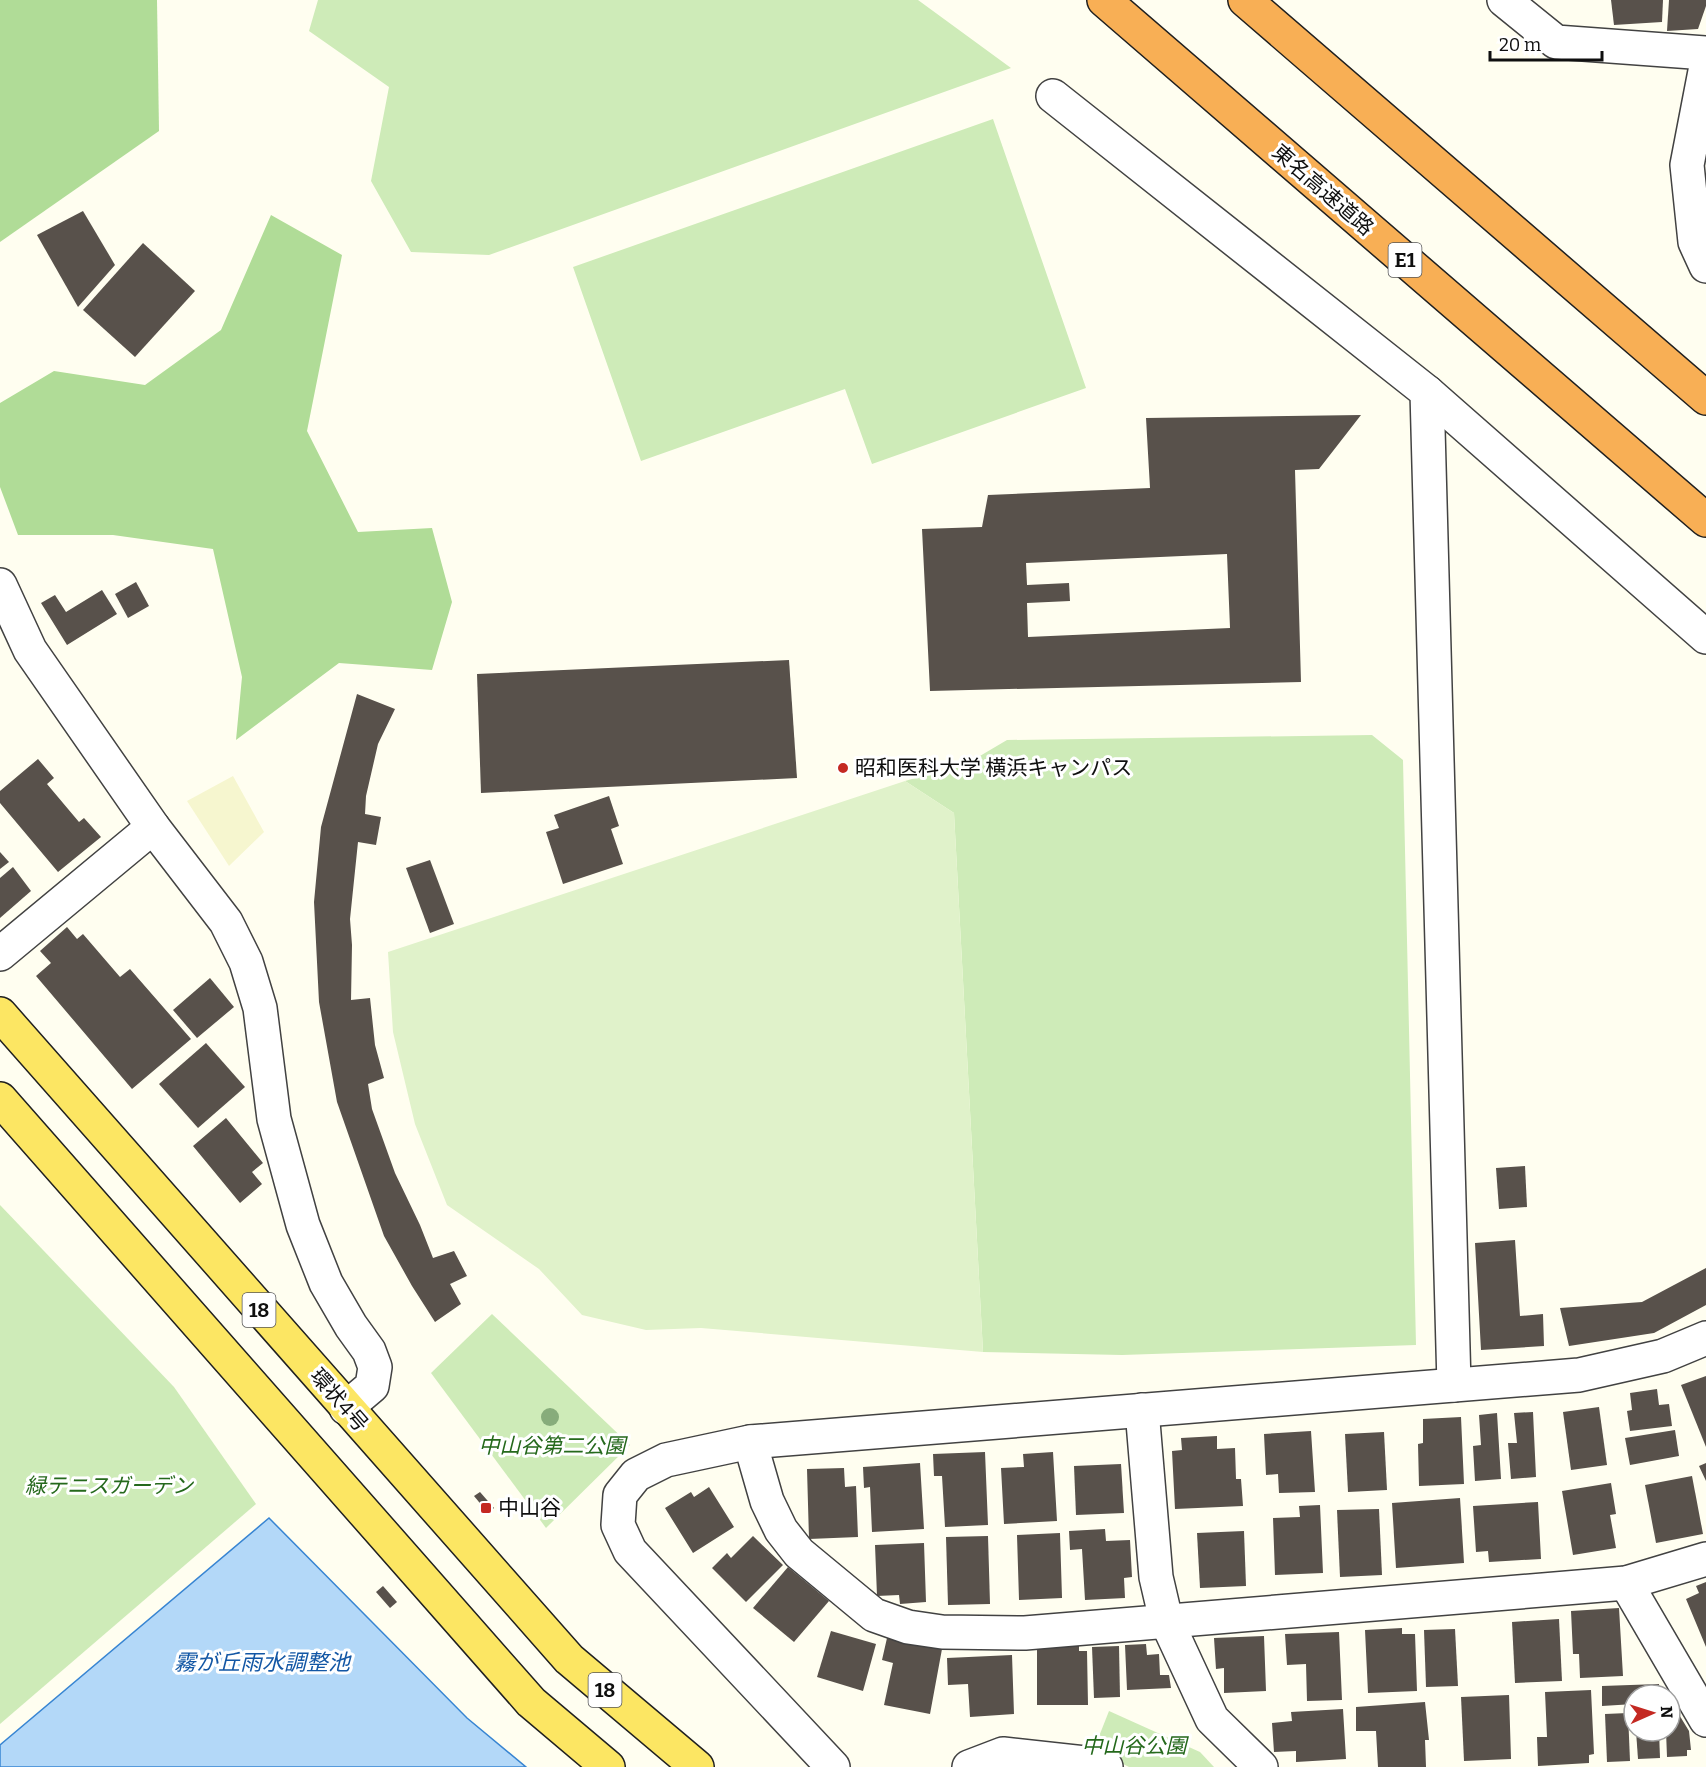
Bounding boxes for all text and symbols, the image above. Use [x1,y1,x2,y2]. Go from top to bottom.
scale bar [1490,24,1602,62]
text: 20 m [1499,34,1541,56]
street label: 東名高速道路 [1267,139,1379,241]
road number: E1 [1388,243,1422,277]
place label: 昭和医科大学 横浜キャンパス [855,755,1132,781]
marker: 昭和医科大学 横浜キャンパス [836,761,850,775]
road number: 18 [242,1293,276,1327]
street label: 環状4号 [304,1363,374,1437]
park label: 中山谷第二公園 [479,1433,628,1459]
park label: 緑テニスガーデン [25,1473,194,1499]
place label: 中山谷 [498,1495,561,1521]
marker: 中山谷 [479,1501,493,1515]
water label: 霧が丘雨水調整池 [174,1649,352,1676]
road number: 18 [588,1673,622,1707]
north arrow [1622,1683,1682,1743]
text: N [1657,1706,1676,1719]
park label: 中山谷公園 [1082,1733,1189,1759]

